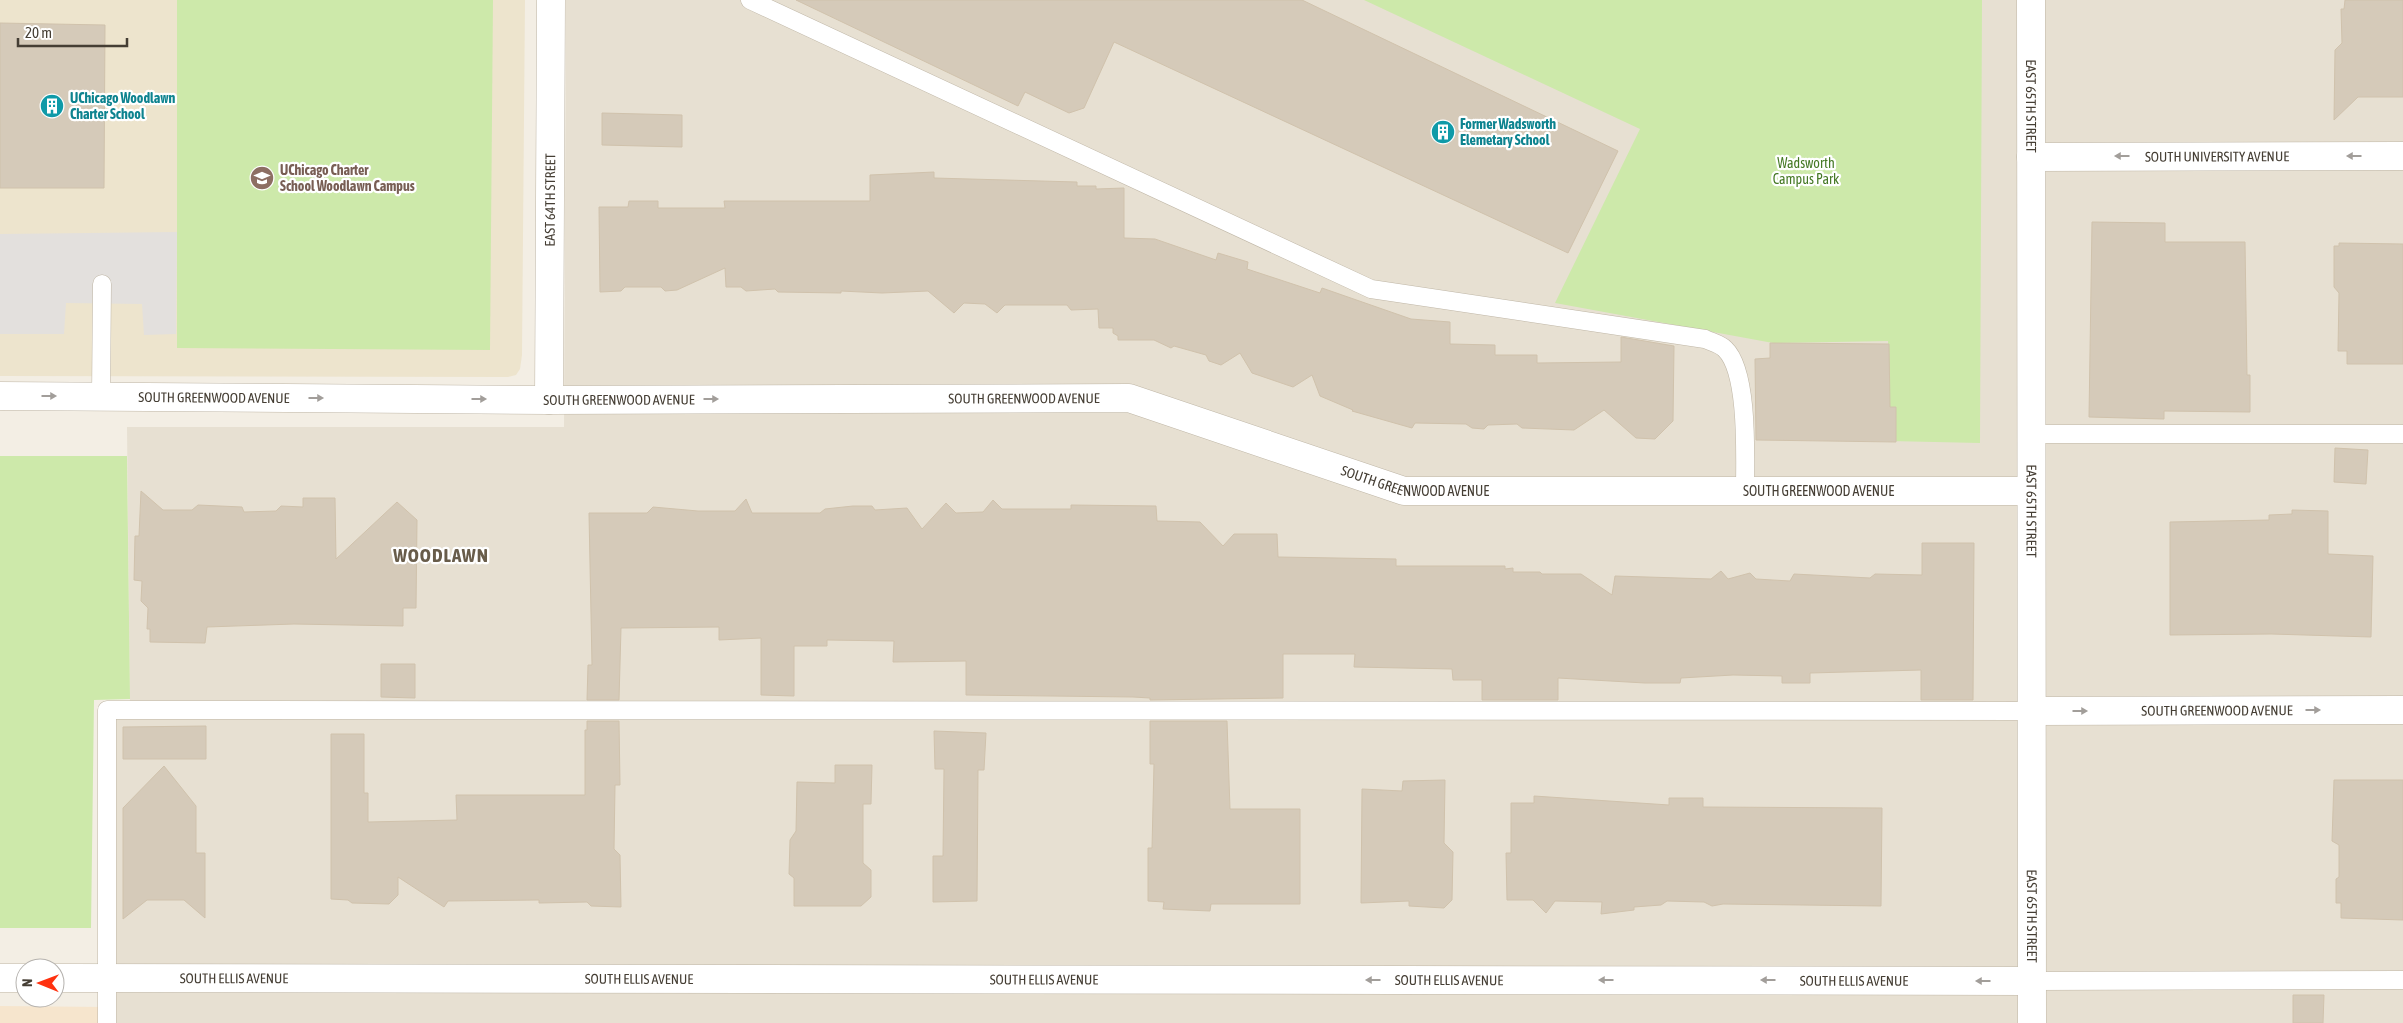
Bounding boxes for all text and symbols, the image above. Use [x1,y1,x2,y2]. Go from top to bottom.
scale bar [18,15,126,47]
text: 20 m [25,24,52,41]
street label: EAST 65TH STREET [2023,59,2039,153]
place label: UChicago Woodlawn Charter School [70,90,176,122]
building icon: UChicago Woodlawn Charter School [39,93,65,119]
place label: Former Wadsworth Elemetary School [1460,116,1556,148]
building icon: Former Wadsworth Elemetary School [1430,119,1456,145]
street label: SOUTH UNIVERSITY AVENUE [2145,148,2289,165]
one-way arrow [2114,152,2130,160]
one-way arrow [2346,152,2362,160]
street label: EAST 64TH STREET [542,153,558,247]
park label: Wadsworth Campus Park [1773,155,1839,187]
place label: UChicago Charter School Woodlawn Campus [280,162,415,194]
school or university icon: UChicago Charter School Woodlawn Campus [249,165,275,191]
street label: SOUTH GREENWOOD AVENUE [138,389,290,406]
street label: SOUTH GREENWOOD AVENUE [948,390,1100,407]
street label: SOUTH GREENWOOD AVENUE [543,391,695,408]
one-way arrow [41,392,57,400]
one-way arrow [308,394,324,402]
one-way arrow [471,395,487,403]
one-way arrow [703,395,719,403]
street label: SOUTH GREENWOOD AVENUE [1339,462,1489,499]
street label: EAST 65TH STREET [2023,464,2040,558]
street label: SOUTH GREENWOOD AVENUE [1743,483,1894,499]
district label: WOODLAWN [392,544,489,566]
street label: SOUTH GREENWOOD AVENUE [2141,702,2293,719]
one-way arrow [2305,706,2321,714]
one-way arrow [2073,707,2089,715]
street label: EAST 65TH STREET [2024,869,2040,963]
north arrow [15,958,65,1008]
street label: SOUTH ELLIS AVENUE [180,970,288,986]
street label: SOUTH ELLIS AVENUE [585,971,693,987]
street label: SOUTH ELLIS AVENUE [990,971,1098,988]
street label: SOUTH ELLIS AVENUE [1395,972,1503,988]
street label: SOUTH ELLIS AVENUE [1800,973,1908,989]
one-way arrow [1365,976,1381,984]
one-way arrow [1597,976,1613,984]
one-way arrow [1760,976,1776,984]
one-way arrow [1975,977,1991,985]
text: N [19,979,35,987]

